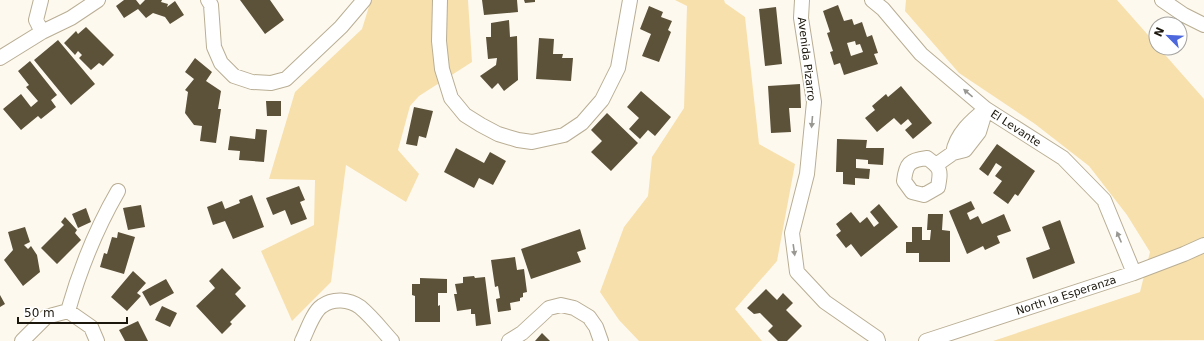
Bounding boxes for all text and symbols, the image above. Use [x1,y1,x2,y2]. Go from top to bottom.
street label: Avenida Pizarro [795,16,818,102]
north arrow [1148,16,1188,56]
text: N [1152,25,1167,39]
one-way arrow [962,89,973,98]
street label: El Levante [988,107,1044,150]
one-way arrow [808,116,815,128]
one-way arrow [1116,232,1122,243]
one-way arrow [791,244,797,256]
street label: North la Esperanza [1014,273,1118,318]
scale bar [18,299,127,325]
text: 50 m [24,306,55,320]

